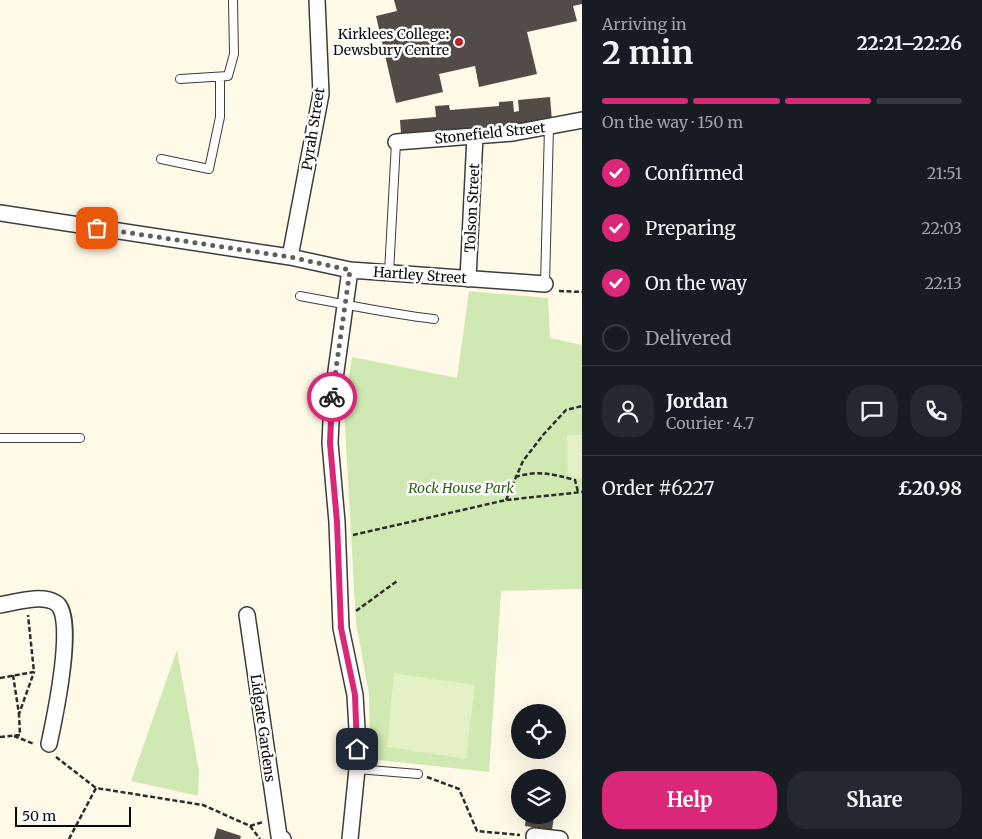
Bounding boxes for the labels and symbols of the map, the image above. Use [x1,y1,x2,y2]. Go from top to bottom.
place label: Kirklees College: Dewsbury Centre [333,25,449,59]
marker: Kirklees College: Dewsbury Centre [453,36,465,48]
street label: Pyrah Street [298,86,329,172]
street label: Stonefield Street [434,118,547,148]
street label: Tolson Street [461,162,483,253]
pin [76,207,118,249]
street label: Hartley Street [373,263,468,287]
courier [307,372,357,422]
park label: Rock House Park [408,479,514,497]
street label: Lidgate Gardens [247,673,279,783]
pin [336,728,378,770]
scale bar [15,804,131,827]

